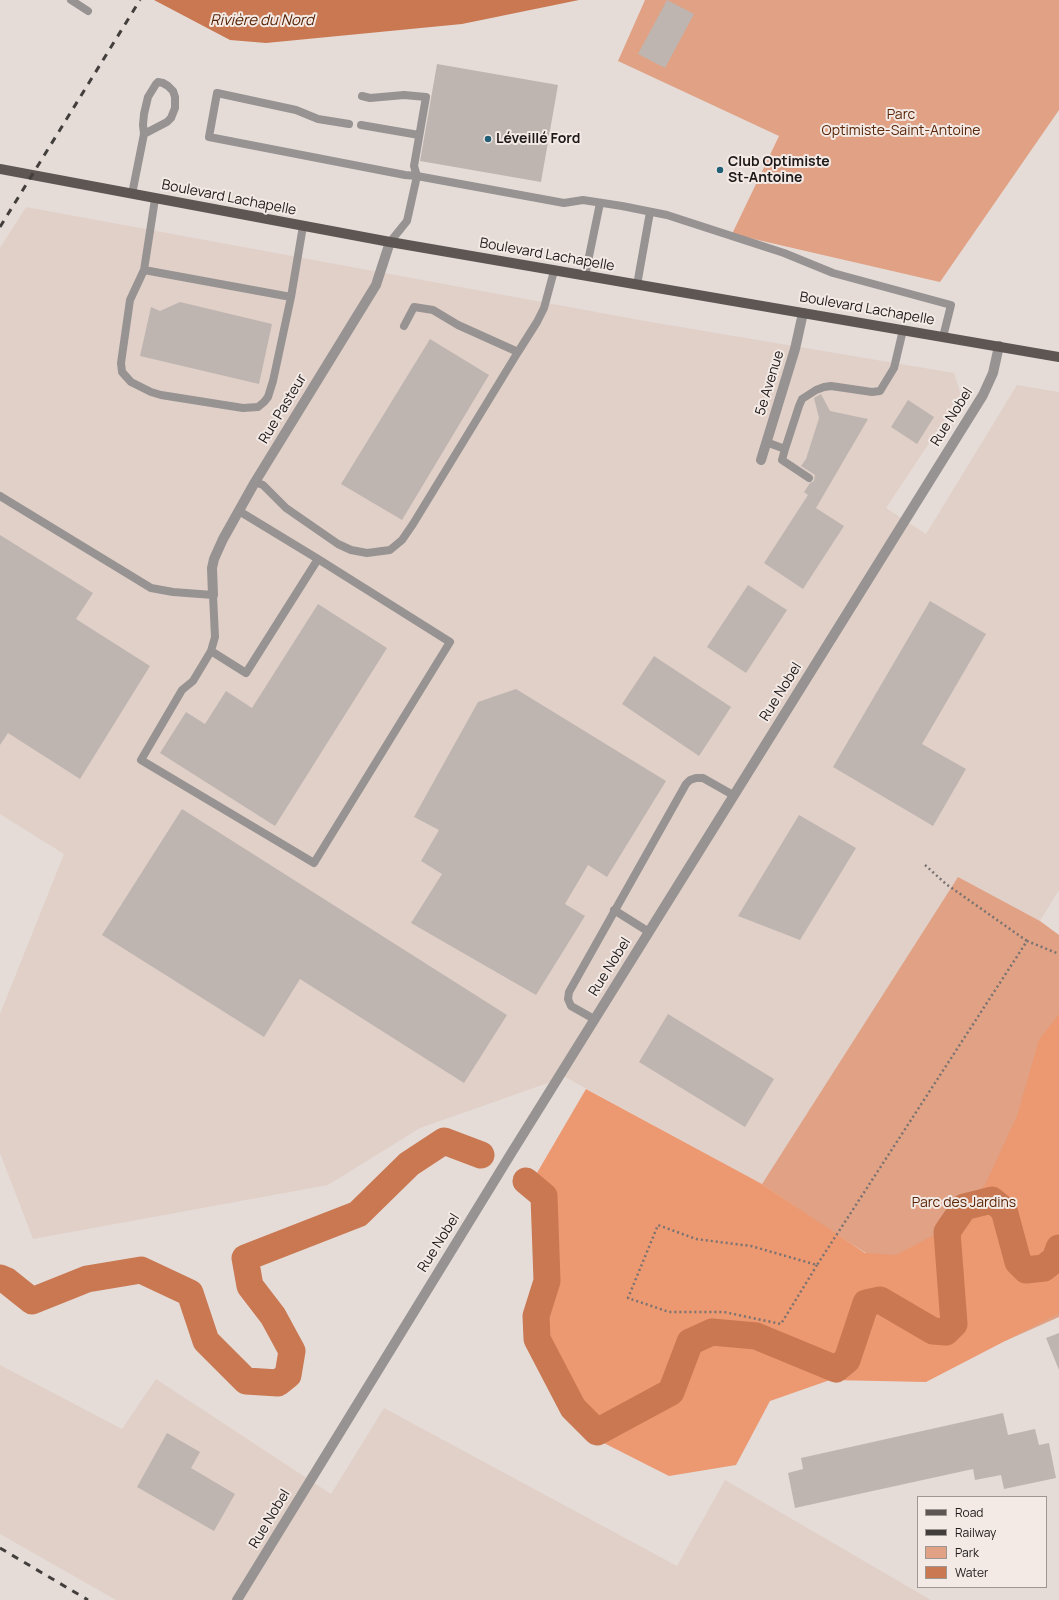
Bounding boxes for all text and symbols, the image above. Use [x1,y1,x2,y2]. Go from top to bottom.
water label: Rivière du Nord [210,12,314,30]
park label: Parc Optimiste-Saint-Antoine [822,107,980,140]
place label: Léveillé Ford [496,131,580,147]
marker: Léveillé Ford [483,134,493,144]
place label: Club Optimiste St-Antoine [728,154,830,186]
marker: Club Optimiste St-Antoine [715,165,725,175]
street label: Boulevard Lachapelle [160,177,298,219]
street label: Boulevard Lachapelle [478,235,616,275]
street label: Boulevard Lachapelle [798,289,936,329]
street label: 5e Avenue [752,349,788,417]
street label: Rue Pasteur [256,371,310,447]
street label: Rue Nobel [927,385,977,449]
street label: Rue Nobel [756,660,806,724]
street label: Rue Nobel [585,935,635,999]
park label: Parc des Jardins [912,1195,1016,1211]
street label: Rue Nobel [414,1211,464,1275]
street label: Rue Nobel [246,1487,294,1551]
legend [917,1496,1047,1588]
text: Road [955,1504,983,1521]
text: Railway [955,1524,996,1541]
text: Park [955,1544,979,1561]
text: Water [955,1564,988,1581]

